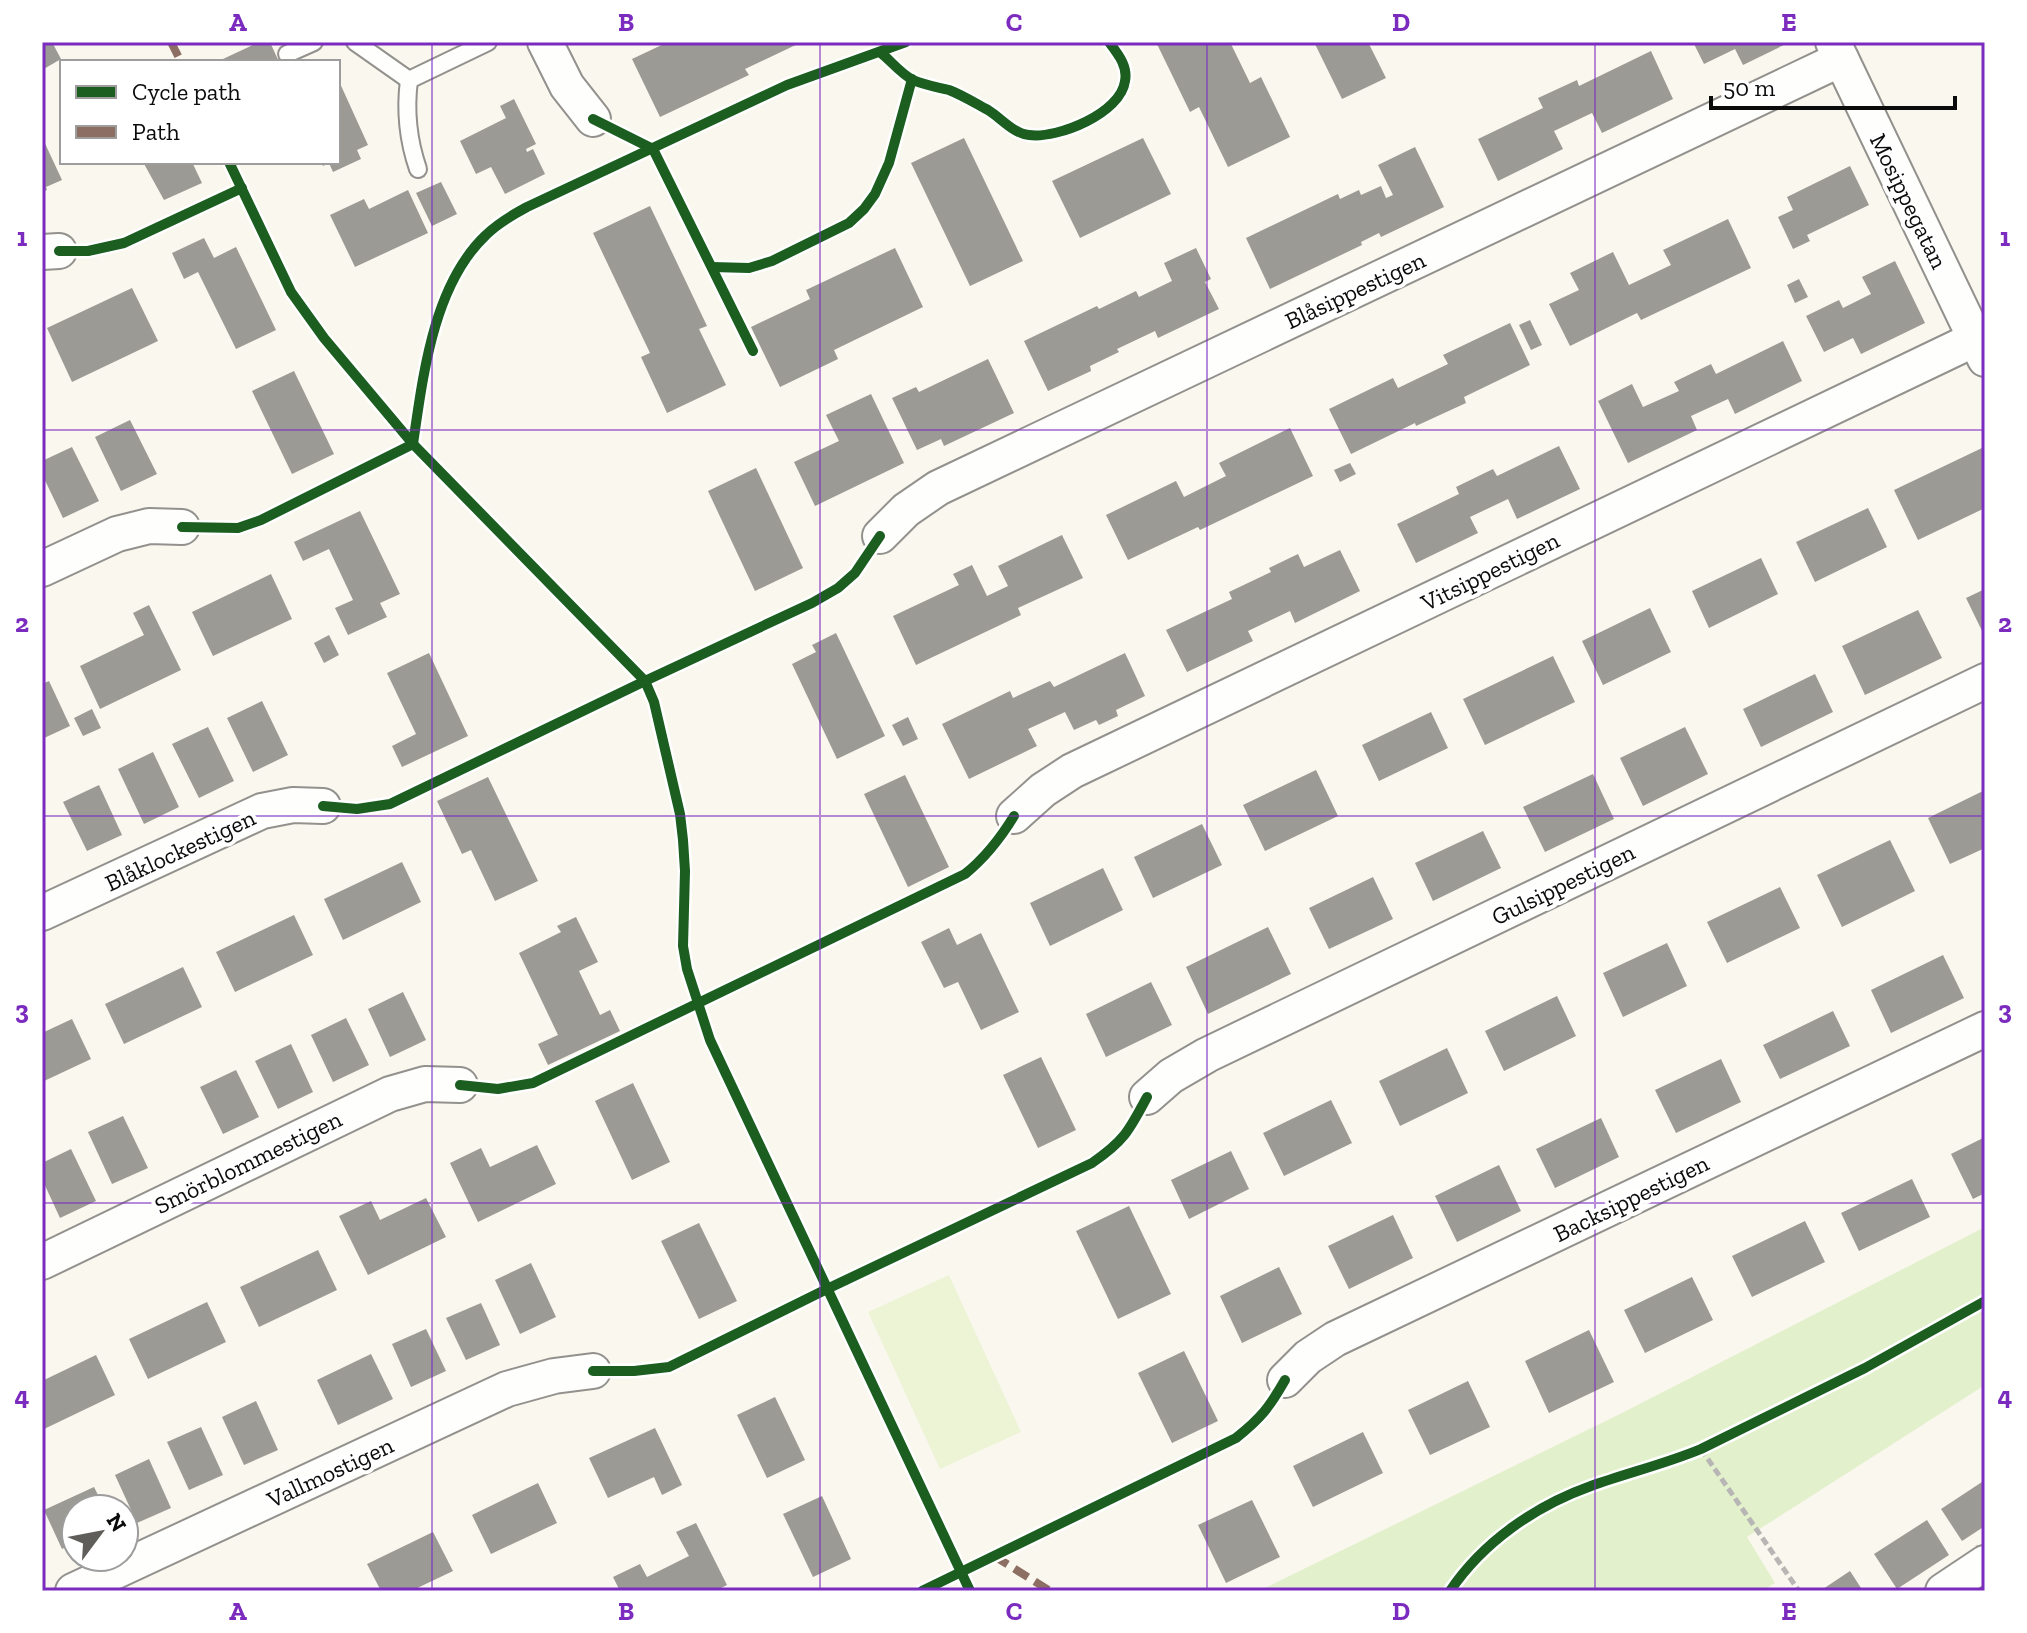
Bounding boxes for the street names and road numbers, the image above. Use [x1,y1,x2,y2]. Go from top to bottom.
street label: Mosippegatan [1864,129,1954,274]
street label: Blåsippestigen [1280,245,1430,335]
street label: Vitsippestigen [1415,525,1564,617]
street label: Blåklockestigen [100,802,260,897]
street label: Gulsippestigen [1487,837,1640,931]
street label: Smörblommestigen [150,1104,346,1220]
street label: Backsippestigen [1549,1148,1713,1248]
street label: Vallmostigen [261,1430,398,1514]

